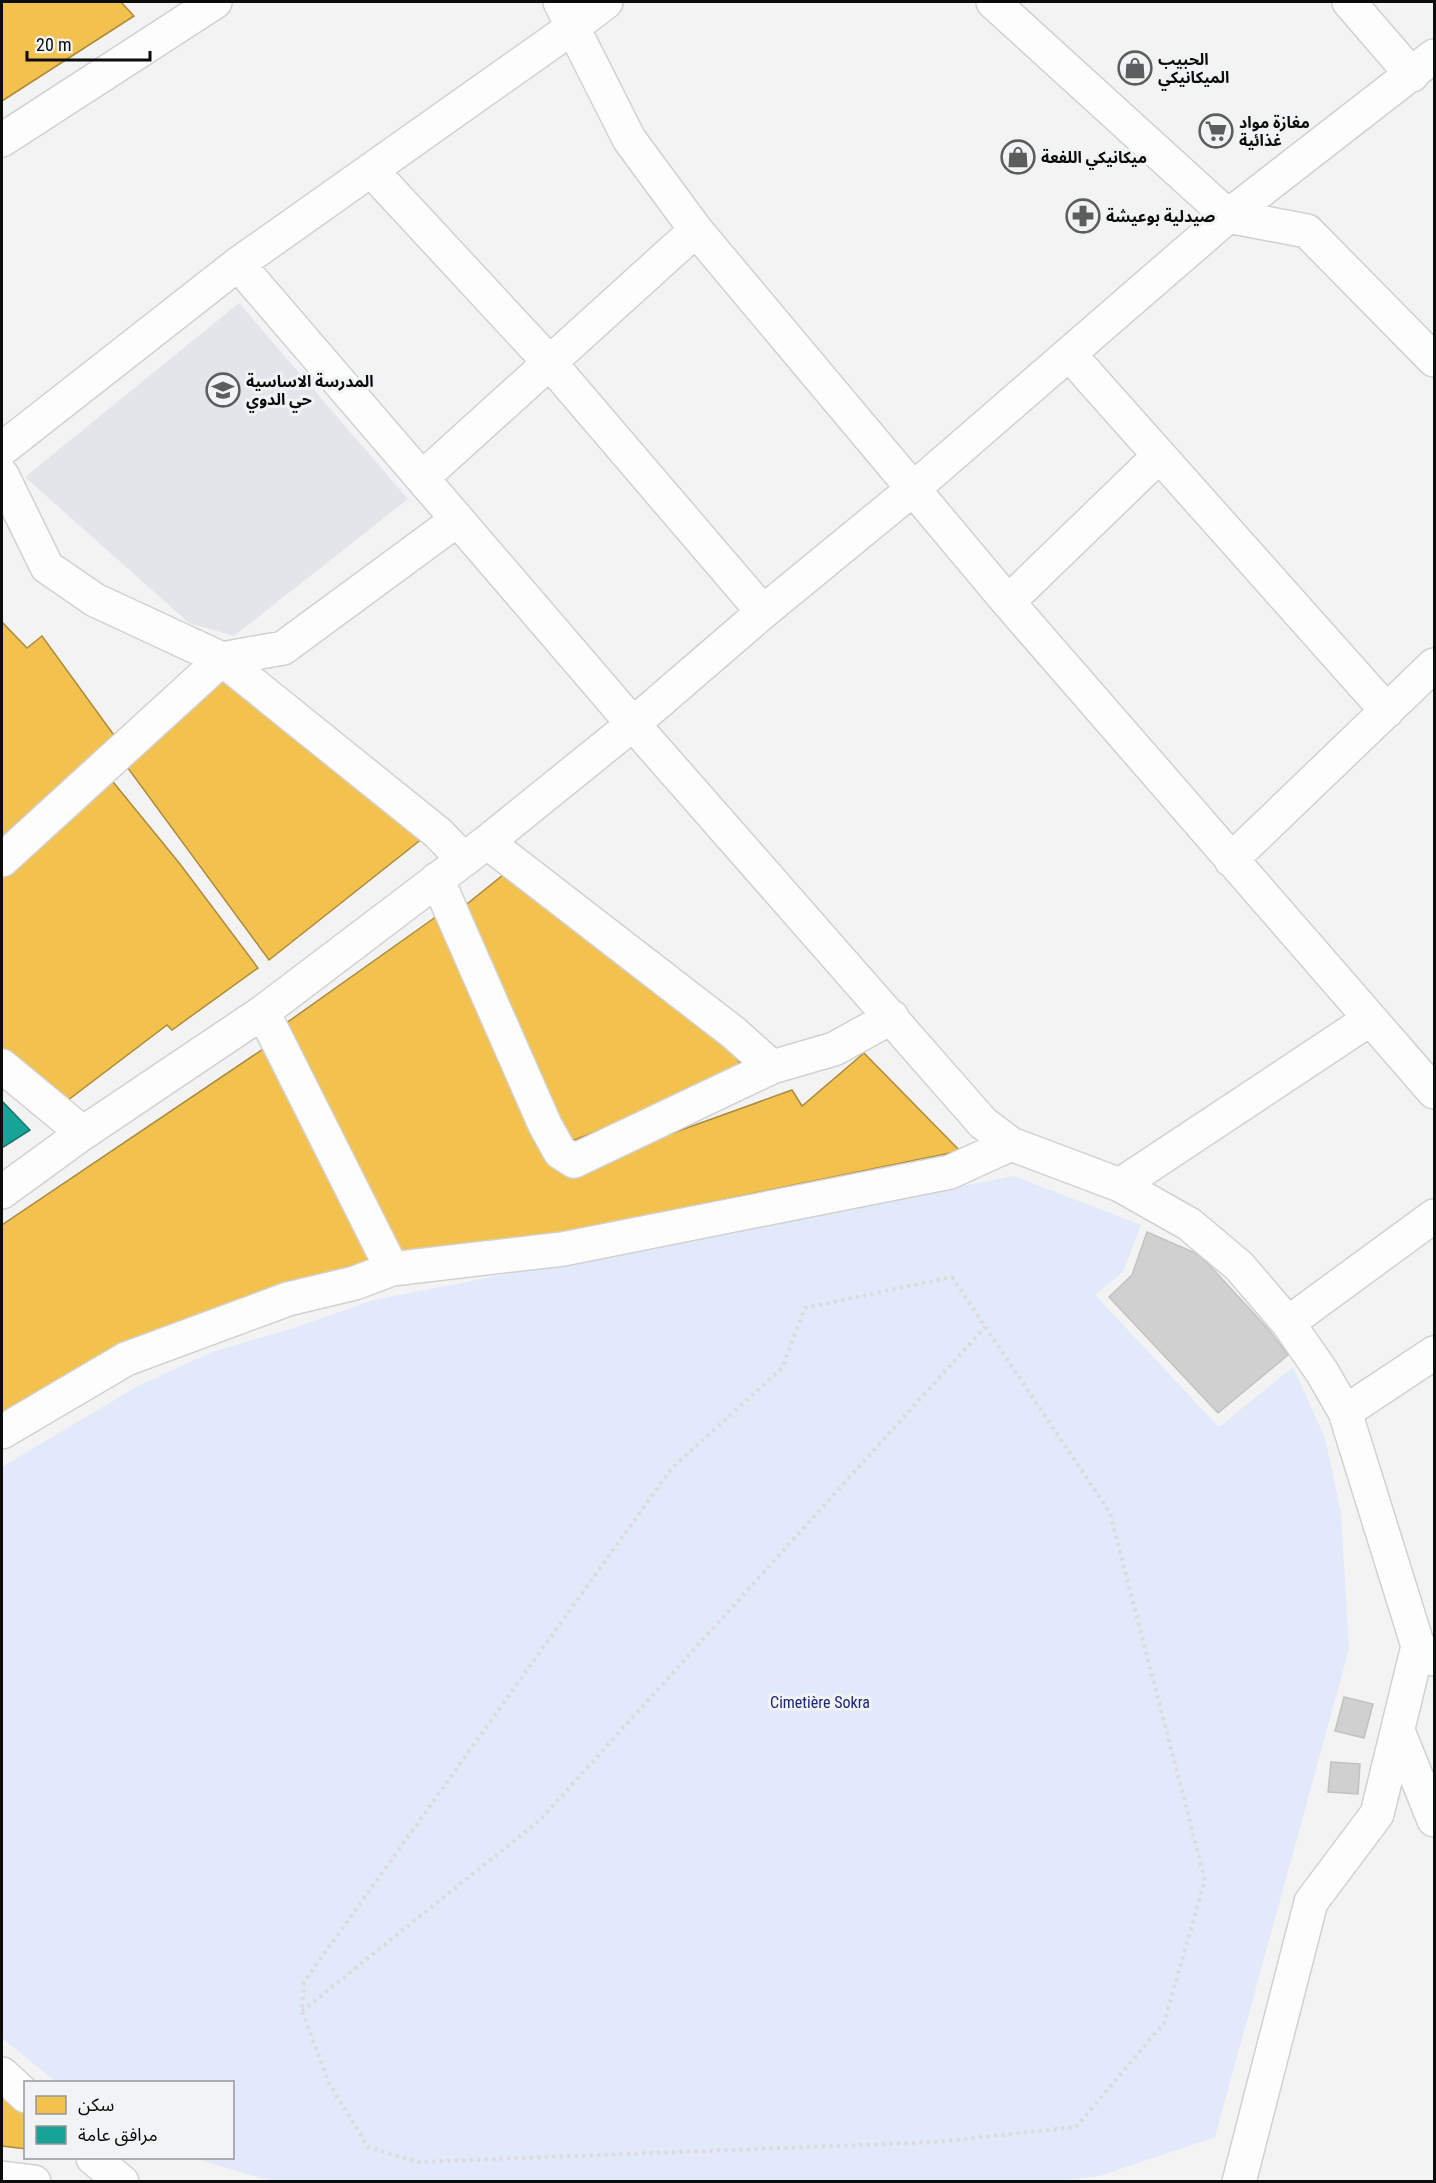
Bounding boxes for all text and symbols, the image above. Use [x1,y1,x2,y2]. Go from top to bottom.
scale bar [27,24,150,62]
text: 20 m [36,34,71,55]
shop icon: الحبيب الميكانيكي [1117,50,1153,86]
place label: الحبيب الميكانيكي [1158,50,1229,90]
supermarket icon: مغازة مواد غذائية [1198,113,1234,149]
place label: مغازة مواد غذائية [1239,113,1310,150]
shop icon: ميكانيكي اللفعة [1000,139,1036,175]
place label: ميكانيكي اللفعة [1041,148,1147,170]
pharmacy icon: صيدلية بوعيشة [1065,198,1101,234]
place label: صيدلية بوعيشة [1106,207,1215,226]
school or university icon: المدرسة الاساسية حي الدوي [205,372,241,408]
place label: المدرسة الاساسية حي الدوي [246,372,374,412]
park label: Cimetière Sokra [770,1693,870,1712]
legend [24,2081,234,2159]
text: سكن [78,2094,114,2116]
text: مرافق عامة [78,2124,158,2146]

